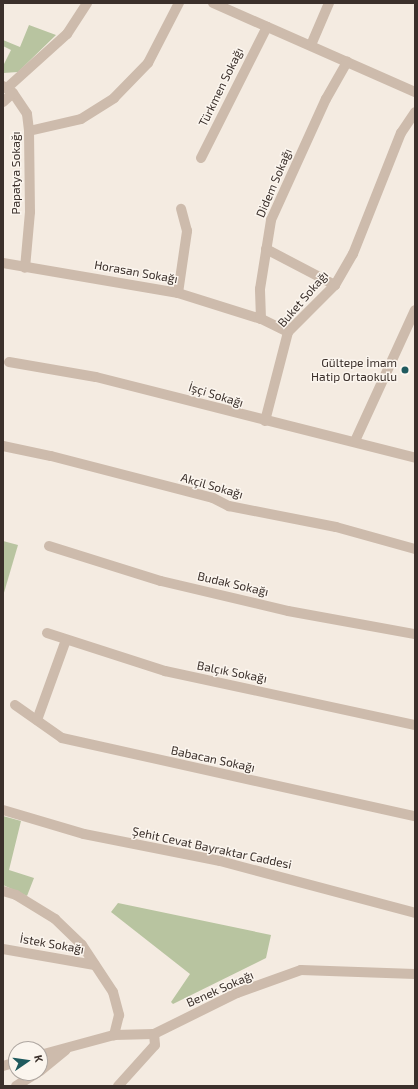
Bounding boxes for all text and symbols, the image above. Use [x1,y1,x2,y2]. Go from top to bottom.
street label: Türkmen Sokağı [196,45,246,129]
street label: Papatya Sokağı [9,131,23,215]
street label: Didem Sokağı [253,146,295,220]
street label: Horasan Sokağı [93,258,179,286]
street label: Buket Sokağı [275,268,331,330]
place label: Gültepe İmam Hatip Ortaokulu [311,356,397,384]
marker: Gültepe İmam Hatip Ortaokulu [400,365,410,375]
street label: İşçi Sokağı [187,380,245,410]
street label: Akçil Sokağı [179,470,245,502]
street label: Budak Sokağı [196,569,270,599]
street label: Balçık Sokağı [196,658,268,686]
street label: Babacan Sokağı [170,743,256,775]
street label: Şehit Cevat Bayraktar Caddesi [131,824,293,872]
street label: İstek Sokağı [19,931,85,957]
street label: Benek Sokağı [184,968,256,1010]
north arrow [8,1041,48,1081]
text: K [32,1054,46,1063]

